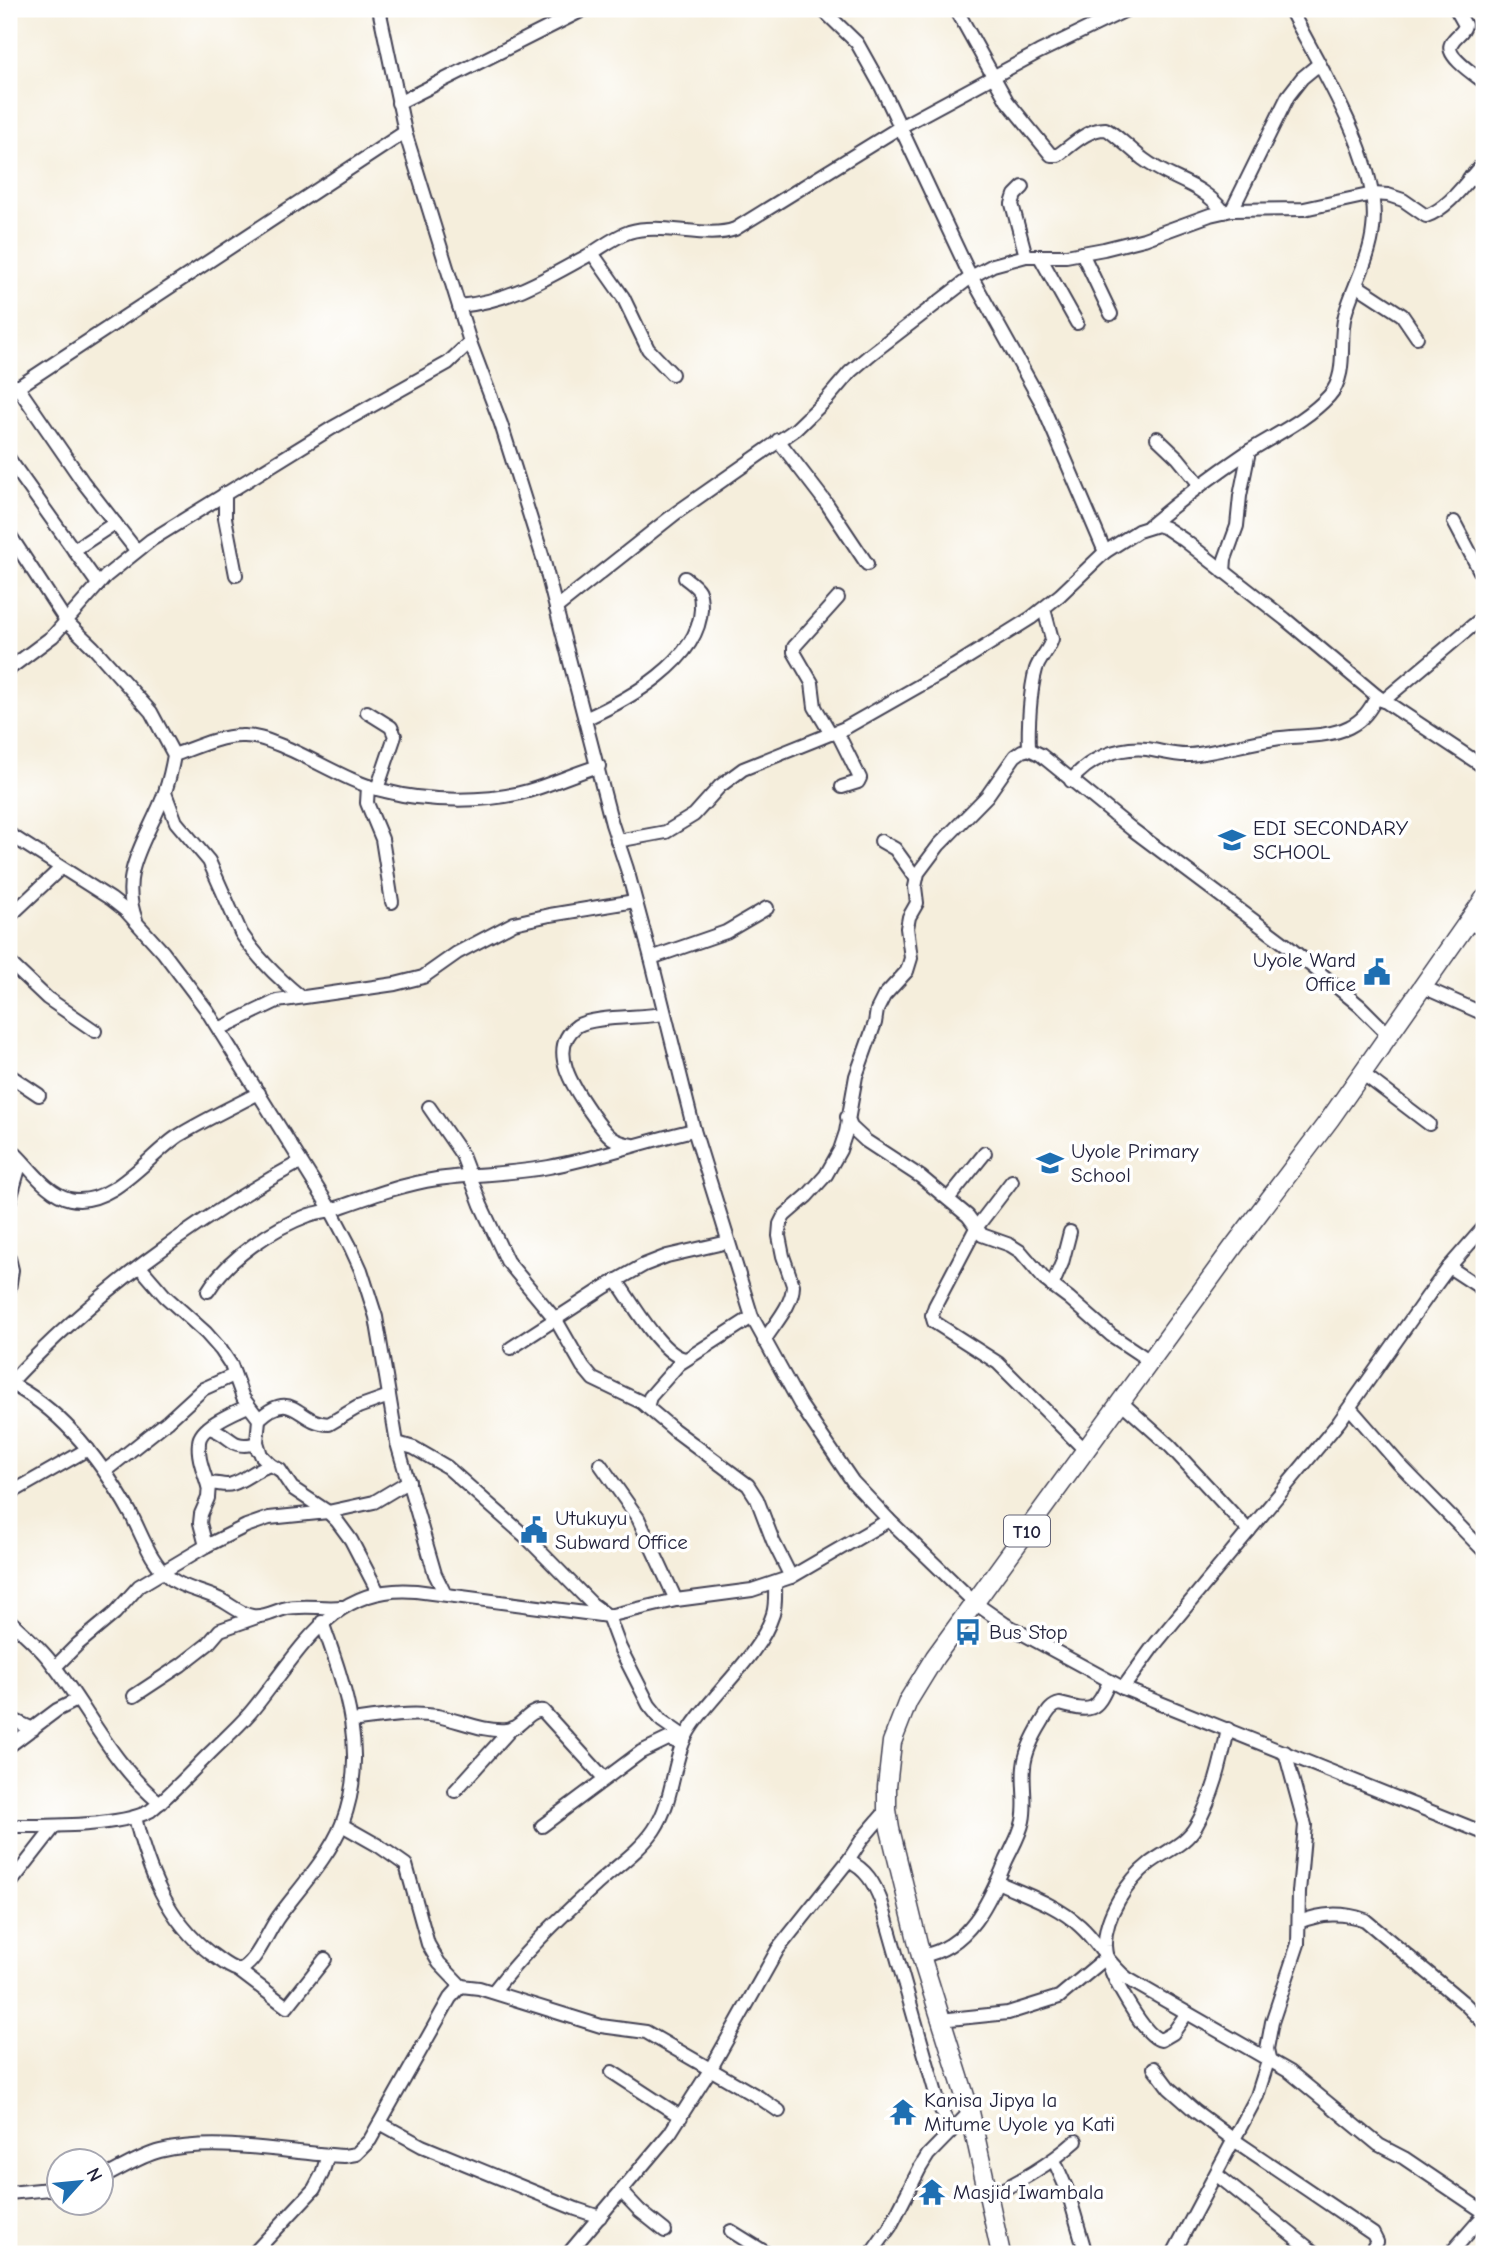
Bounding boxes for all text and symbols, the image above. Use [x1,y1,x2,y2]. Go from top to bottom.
place label: EDI SECONDARY SCHOOL [1253,816,1409,864]
school or university icon: EDI SECONDARY SCHOOL [1217,825,1247,855]
place label: Uyole Ward Office [1253,948,1356,996]
public building icon: Uyole Ward Office [1362,957,1392,987]
place label: Uyole Primary School [1071,1139,1199,1187]
school or university icon: Uyole Primary School [1035,1148,1065,1178]
place label: Utukuyu Subward Office [555,1506,688,1554]
public building icon: Utukuyu Subward Office [519,1515,549,1545]
road number: T10 [1004,1516,1050,1546]
bus stop icon: Bus Stop [953,1617,983,1647]
place label: Bus Stop [989,1620,1068,1644]
place label: Kanisa Jipya la Mitume Uyole ya Kati [924,2088,1115,2136]
temple icon: Kanisa Jipya la Mitume Uyole ya Kati [888,2097,918,2127]
north arrow [46,2148,116,2218]
text: N [82,2164,107,2185]
temple icon: Masjid Iwambala [917,2177,947,2207]
place label: Masjid Iwambala [953,2180,1104,2204]

